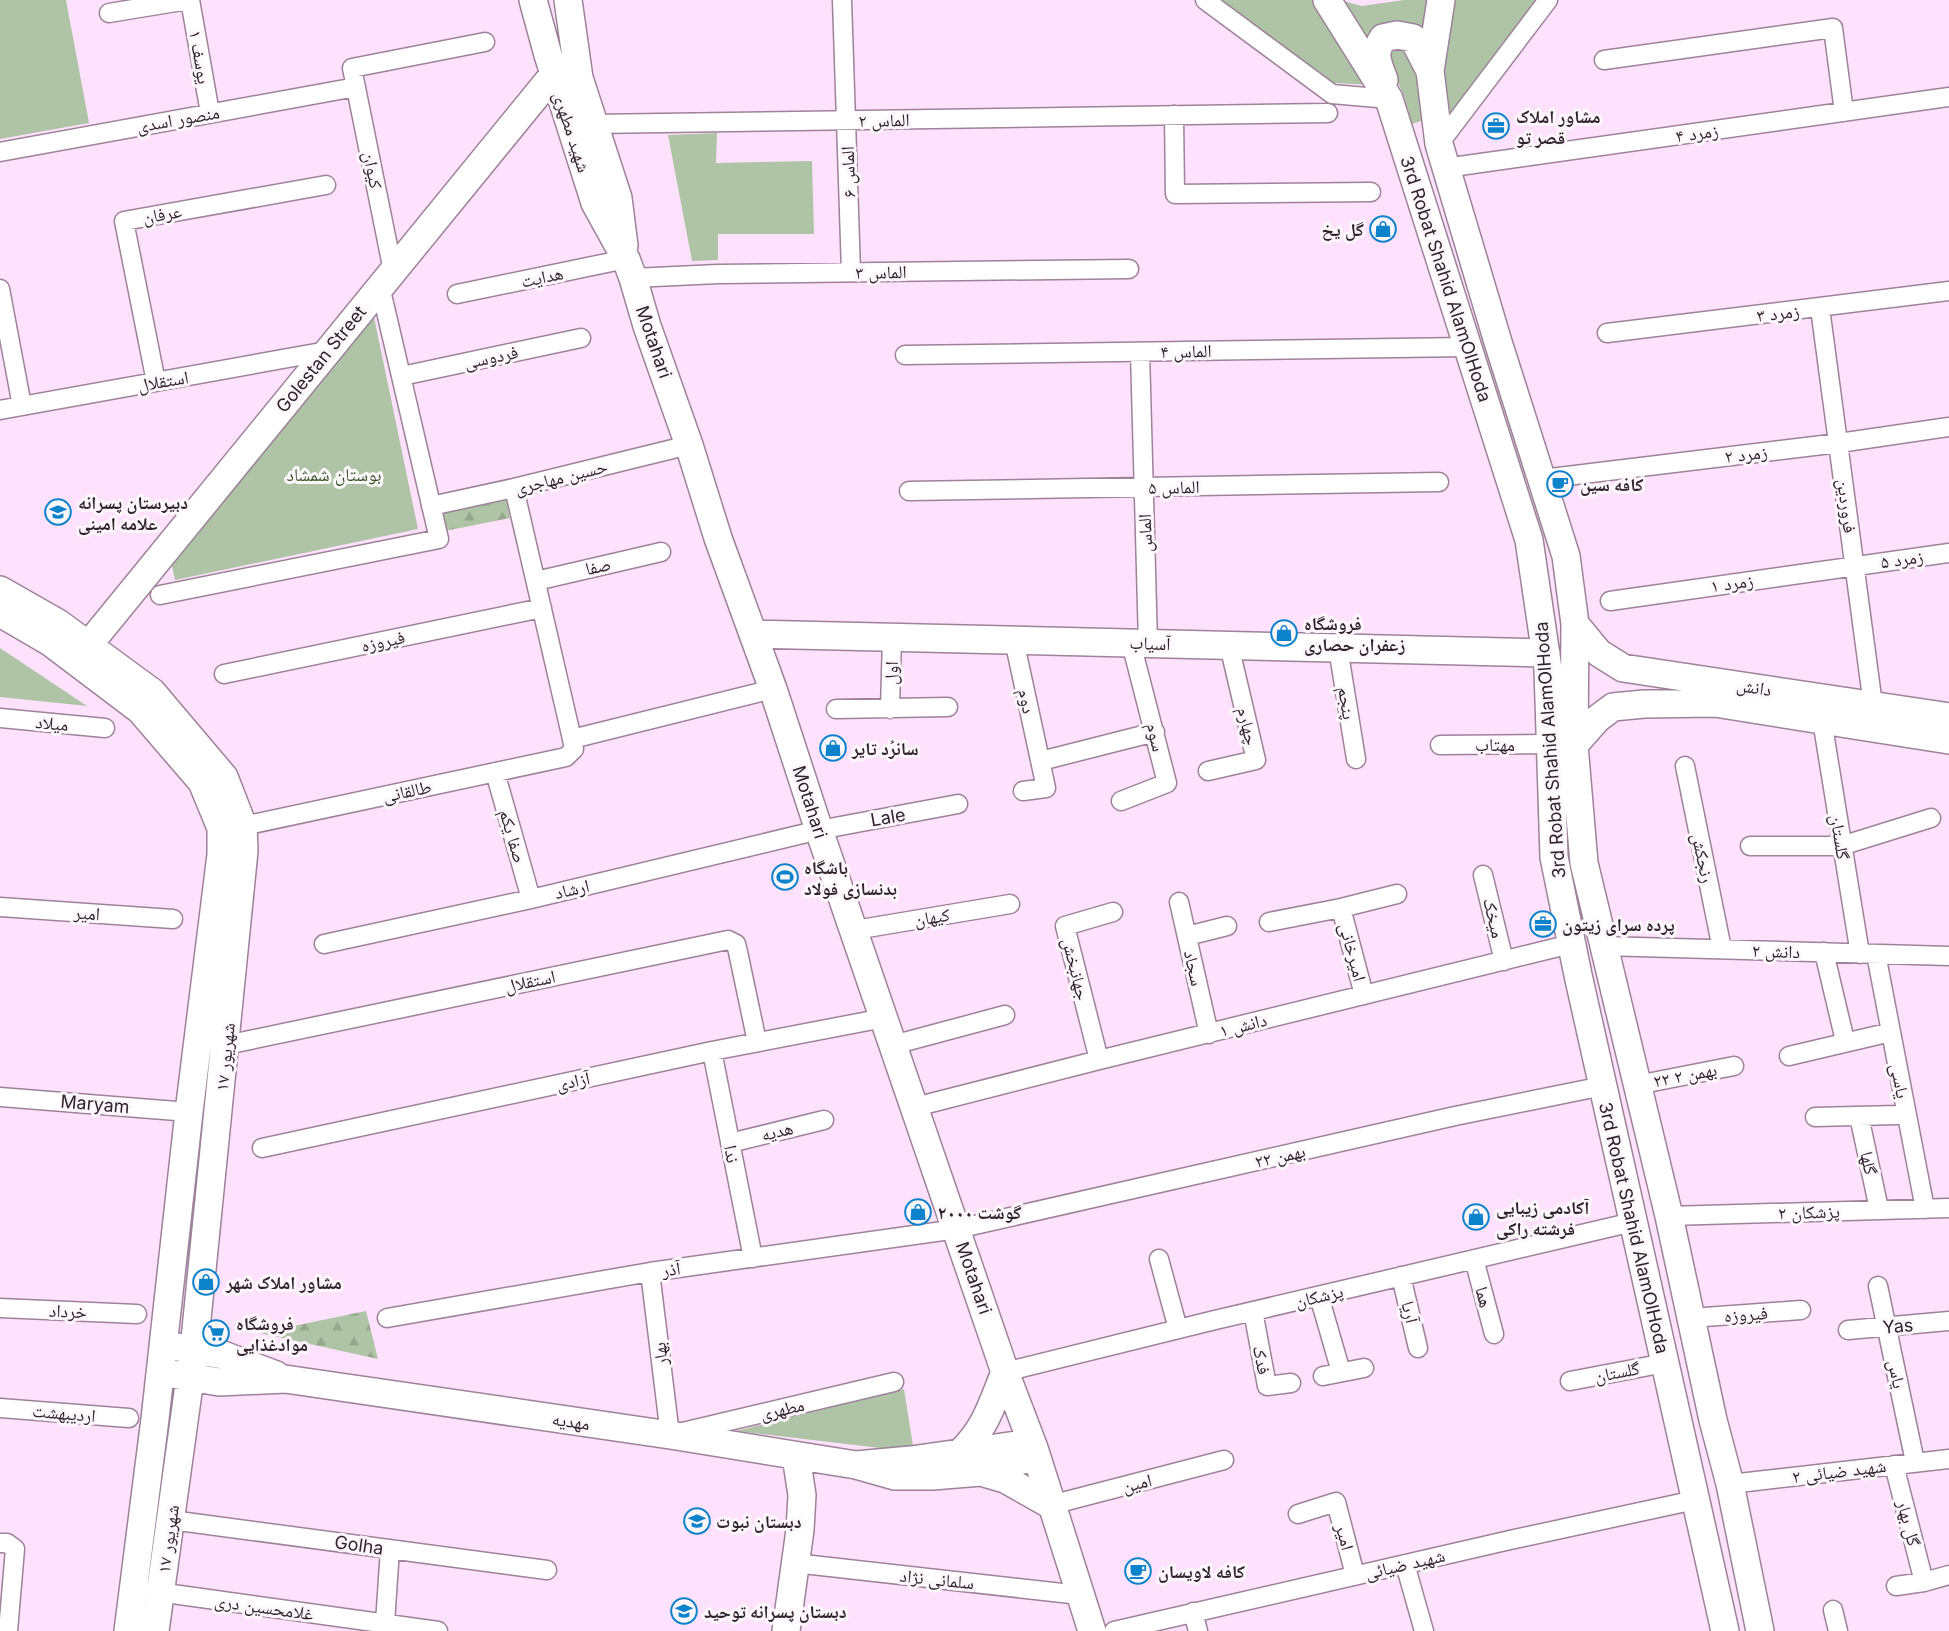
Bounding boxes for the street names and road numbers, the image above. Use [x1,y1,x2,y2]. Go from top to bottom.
street label: یوسف ۱ [185,28,215,86]
street label: شهید مطهری [548,89,595,175]
street label: منصور اسدی [135,101,221,138]
street label: الماس ۲ [858,109,910,132]
street label: زمرد ۴ [1674,120,1720,146]
street label: الماس ۶ [837,146,860,198]
street label: کیوان [358,150,387,191]
street label: 3rd Robat Shahid AlamOlHoda [1396,153,1496,405]
street label: عرفان [141,200,183,229]
street label: الماس ۳ [855,261,907,284]
street label: هدایت [519,262,565,292]
street label: زمرد ۳ [1755,300,1801,326]
street label: Golestan Street [272,301,370,417]
street label: Motahari [632,303,676,381]
street label: الماس ۴ [1160,340,1212,363]
street label: فردوسی [462,341,520,374]
street label: استقلال [136,366,190,397]
street label: زمرد ۲ [1723,441,1769,467]
street label: حسین مهاجری [512,455,610,500]
street label: الماس ۵ [1148,476,1200,499]
street label: فروردین [1832,478,1861,534]
street label: الماس [1134,513,1157,553]
street label: زمرد ۵ [1879,546,1925,572]
street label: صفا [583,553,613,579]
street label: زمرد ۱ [1709,570,1755,596]
street label: 3rd Robat Shahid AlamOlHoda [1531,621,1569,879]
street label: فیروزه [359,626,407,656]
street label: آسیاب [1129,632,1171,655]
street label: اول [880,661,903,685]
street label: دانش [1735,674,1773,701]
street label: پنجم [1332,685,1360,721]
street label: دوم [1012,687,1040,716]
street label: چهارم [1231,705,1263,748]
street label: میلاد [35,711,69,735]
street label: سوم [1140,720,1170,754]
street label: مهتاب [1475,734,1515,755]
street label: Motahari [788,763,832,841]
street label: طالقانی [381,776,433,807]
street label: Lale [869,804,907,830]
street label: صفا یکم [493,807,531,866]
street label: گلستان [1825,813,1854,862]
street label: رنجکش [1687,831,1719,885]
street label: ارشاد [553,875,591,903]
street label: میخک [1479,896,1509,940]
street label: امیر [72,902,101,925]
street label: کیهان [913,904,952,931]
street label: امیرخانی [1334,921,1371,984]
street label: جهانبخش [1057,936,1094,1003]
street label: دانش ۲ [1752,940,1800,963]
street label: سجاد [1180,948,1208,988]
street label: استقلال [503,965,557,998]
street label: دانش ۱ [1217,1009,1269,1042]
street label: ۱۷ شهریور [211,1022,239,1092]
street label: ۲۲ بهمن ۲ [1652,1059,1719,1092]
street label: یاسی [1885,1062,1914,1100]
street label: آزادی [554,1067,592,1096]
street label: Maryam [60,1091,130,1117]
street label: 3rd Robat Shahid AlamOlHoda [1595,1100,1673,1356]
street label: هدیه [759,1117,795,1145]
street label: ۲۲ بهمن [1253,1140,1307,1173]
street label: ندا [720,1143,744,1165]
street label: گلها [1856,1149,1882,1177]
street label: پزشکان ۲ [1778,1200,1840,1225]
street label: Motahari [952,1239,996,1317]
street label: آذر [659,1257,682,1281]
street label: پزشکان [1293,1280,1345,1313]
street label: هما [1471,1284,1497,1310]
street label: آریا [1397,1299,1423,1326]
street label: خرداد [49,1300,87,1322]
street label: فیروزه [1723,1302,1769,1326]
street label: Yas [1882,1314,1914,1338]
street label: بهار [648,1341,673,1368]
street label: فدک [1249,1344,1275,1376]
street label: گلستان [1593,1357,1642,1388]
street label: یاس [1883,1358,1910,1391]
street label: مطهری [758,1394,806,1425]
street label: اردیبهشت [31,1400,97,1427]
street label: مهدیه [551,1408,591,1434]
street label: شهید ضیائی ۲ [1791,1455,1887,1488]
street label: امین [1120,1469,1154,1498]
street label: گل بهار [1892,1497,1925,1549]
street label: ۱۷ شهریور [153,1503,183,1575]
street label: امیر [1331,1521,1359,1552]
street label: Golha [333,1531,385,1559]
street label: شهید ضیائی [1363,1545,1447,1584]
street label: سلمانی نژاد [899,1565,975,1594]
street label: غلامحسین دری [213,1590,315,1625]

